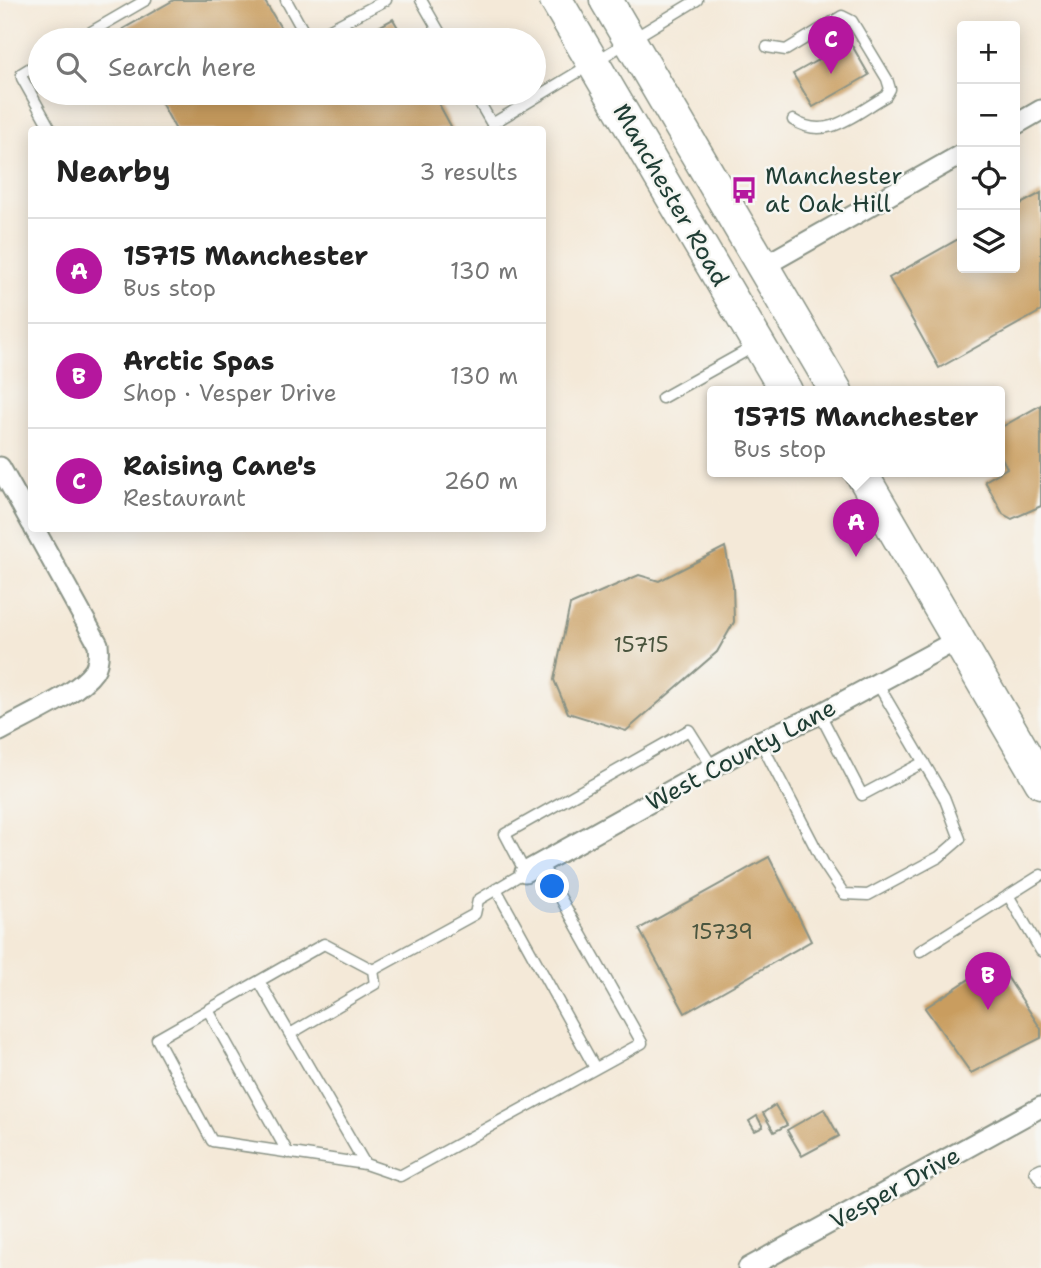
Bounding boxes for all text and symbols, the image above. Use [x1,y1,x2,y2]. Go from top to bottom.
pin: C [808,16,854,74]
map controls [957,21,1020,273]
button: + [957,21,1020,84]
search box [28,28,546,105]
icon: search [52,48,90,86]
text: Search here [108,49,257,84]
button: − [957,84,1020,147]
street label: Manchester Road [606,98,736,292]
button: locate [957,147,1020,210]
text: Nearby [56,151,171,192]
text: 3 results [419,157,518,187]
place label: Manchester at Oak Hill [765,160,903,220]
bus stop icon: Manchester at Oak Hill [729,175,759,205]
button: layers [957,210,1020,273]
text: 15715 Manchester [123,238,368,273]
text: A [70,256,88,286]
text: 130 m [450,256,518,286]
text: Bus stop [123,273,216,303]
text: Arctic Spas [123,343,274,378]
text: B [72,361,86,391]
text: 130 m [450,361,518,391]
text: Shop · Vesper Drive [123,378,337,408]
popup [707,386,1005,477]
text: 15715 Manchester [733,399,979,434]
text: Bus stop [733,434,826,464]
text: Raising Cane's [123,448,317,483]
text: C [72,466,86,496]
text: 260 m [444,466,518,496]
text: Restaurant [123,483,246,513]
pin: A [833,499,879,557]
house number: 15715 [613,631,669,659]
street label: West County Lane [641,691,841,819]
your location [535,869,569,903]
house number: 15739 [691,918,753,946]
pin: B [965,952,1011,1010]
street label: Vesper Drive [824,1139,966,1237]

